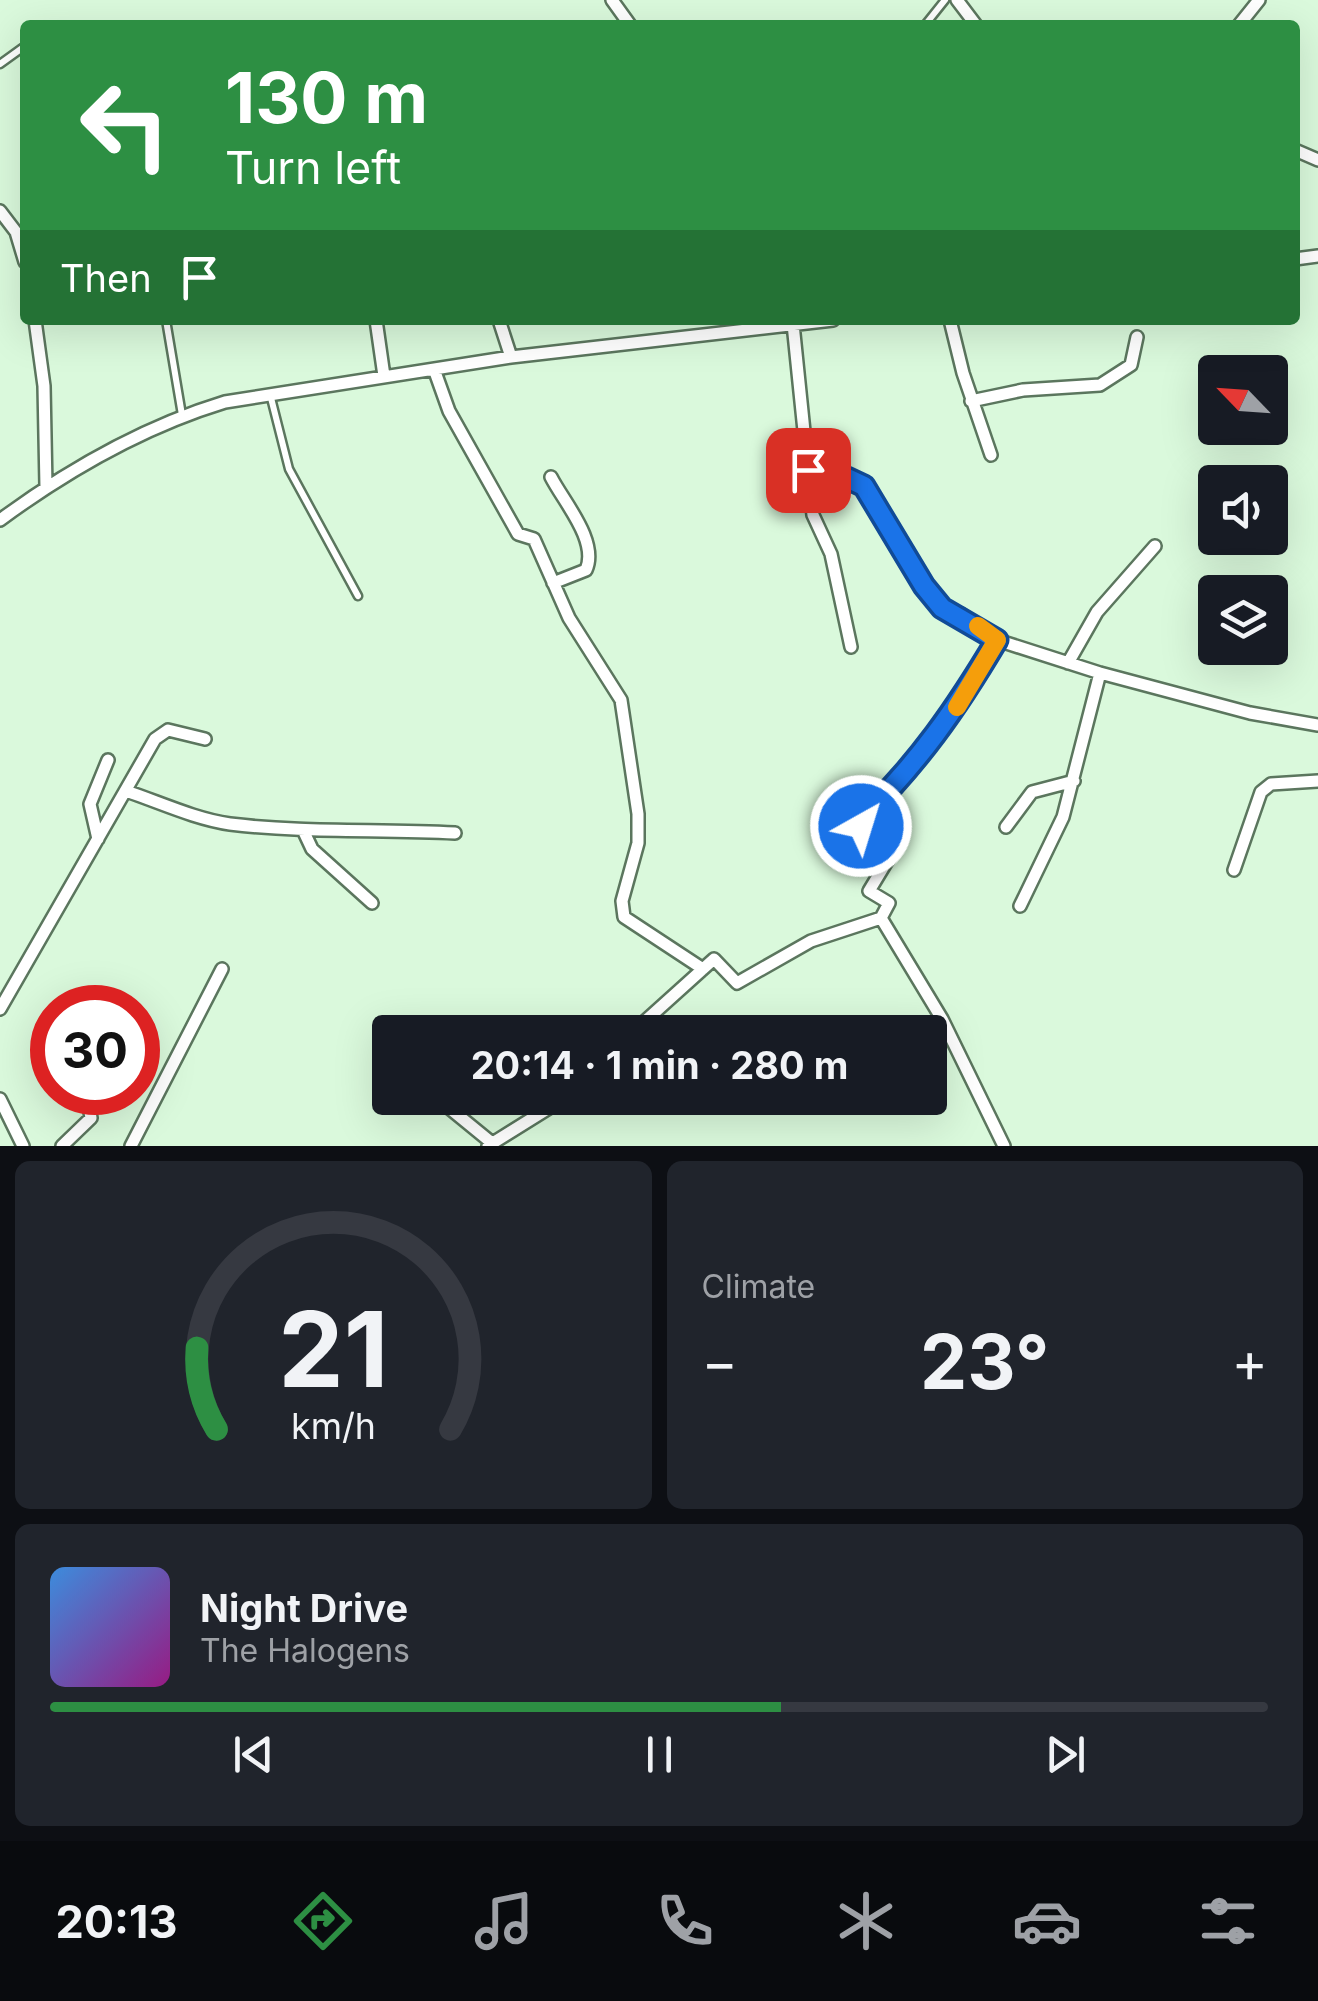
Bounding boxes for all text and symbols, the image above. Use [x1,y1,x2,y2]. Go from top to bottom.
text: 130 m [225,55,428,140]
icon: left [60,60,190,190]
text: Turn left [225,140,401,195]
icon: arrive [172,250,227,305]
text: Then [60,255,152,301]
north arrow [1198,355,1288,445]
map controls [1198,355,1288,665]
pin [766,428,851,513]
icon: arrive [781,443,836,498]
button: sound [1198,465,1288,555]
button: layers [1198,575,1288,665]
position arrow [809,774,913,878]
speed limit sign: 30 [30,985,160,1115]
text: 20:14 · 1 min · 280 m [471,1042,848,1088]
text: Climate [702,1267,815,1306]
text: 21 [278,1286,388,1412]
text: 23° [920,1316,1050,1407]
text: − [702,1329,738,1395]
text: + [1232,1329,1268,1395]
text: km/h [291,1404,376,1448]
text: Night Drive [200,1585,408,1631]
text: The Halogens [200,1631,410,1670]
icon: previous [226,1727,281,1782]
icon: pause [632,1727,687,1782]
icon: next [1038,1727,1093,1782]
icon: directions [288,1886,358,1956]
icon: music [469,1886,539,1956]
icon: phone [650,1886,720,1956]
icon: climate [831,1886,901,1956]
icon: car [1012,1886,1082,1956]
icon: filters [1193,1886,1263,1956]
text: 20:13 [55,1894,178,1949]

